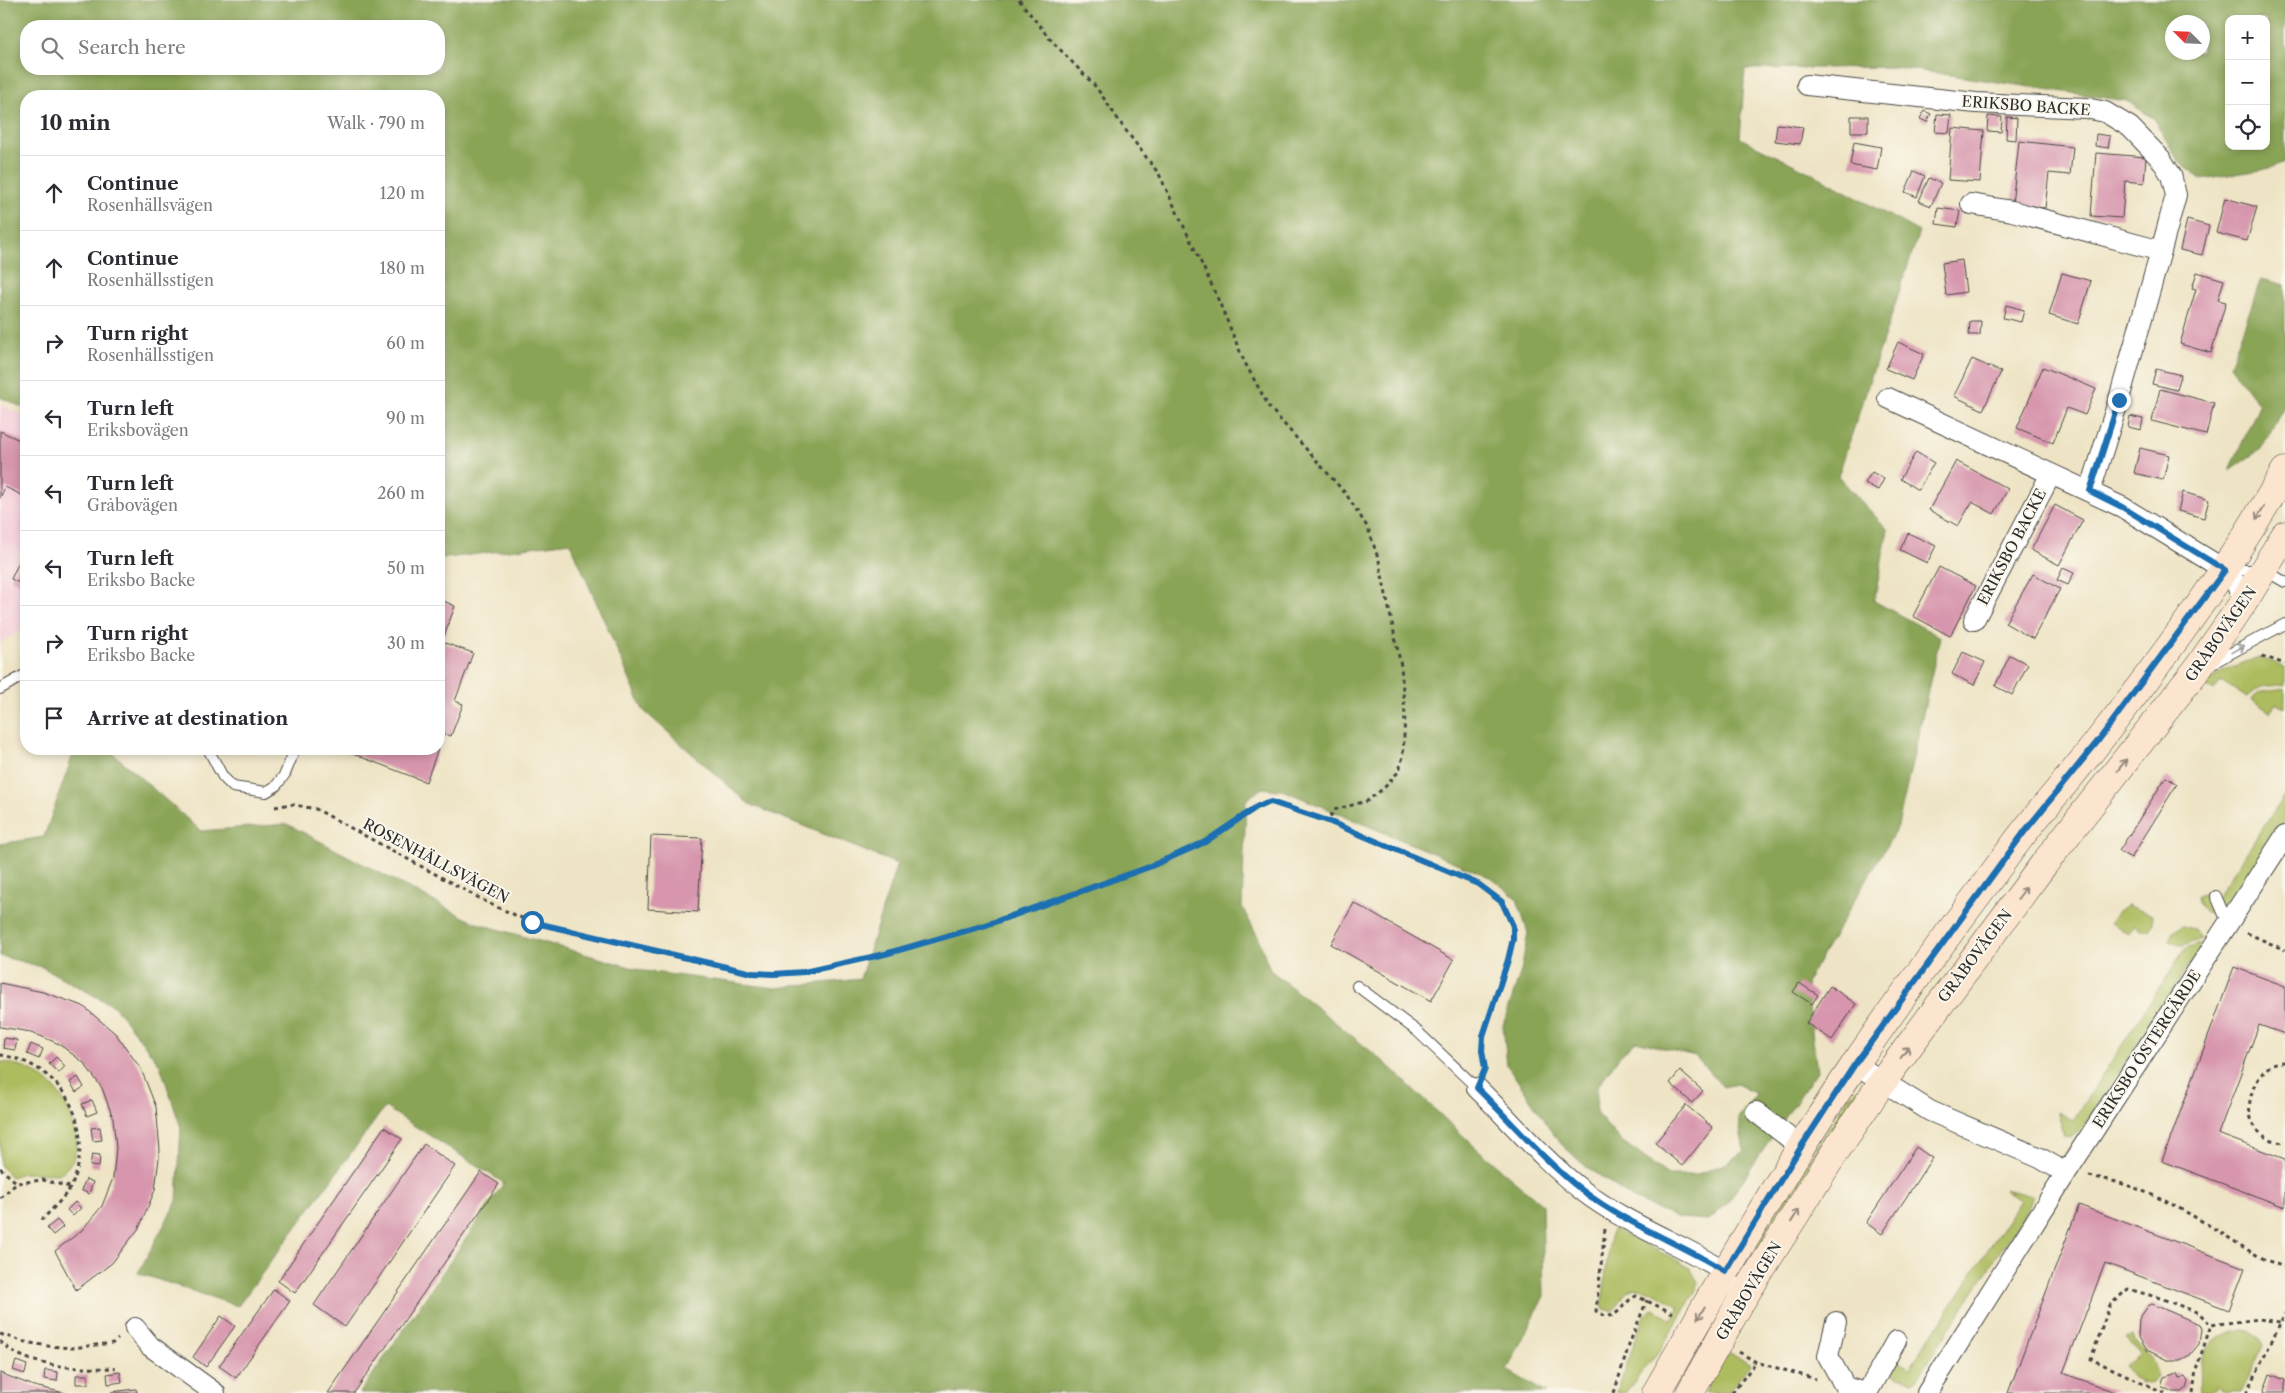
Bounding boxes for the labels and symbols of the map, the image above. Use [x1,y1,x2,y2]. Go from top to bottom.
north arrow [2165,15,2210,60]
street label: ERIKSBO BACKE [1961,92,2091,119]
route end [2108,389,2131,412]
street label: ERIKSBO BACKE [1973,485,2050,608]
one-way arrow [2255,506,2265,520]
street label: GRÅBOVÄGEN [2181,583,2260,685]
one-way arrow [2230,644,2245,653]
one-way arrow [2117,759,2128,772]
street label: ROSENHÄLLSVÄGEN [360,814,513,907]
one-way arrow [2017,887,2028,900]
street label: GRÅBOVÄGEN [1933,905,2016,1006]
route start [521,911,544,934]
street label: ERIKSBO ÖSTERGÄRDE [2088,966,2205,1131]
one-way arrow [1899,1046,1910,1059]
one-way arrow [1790,1209,1800,1223]
street label: GRÅBOVÄGEN [1712,1238,1785,1344]
one-way arrow [1696,1306,1706,1321]

